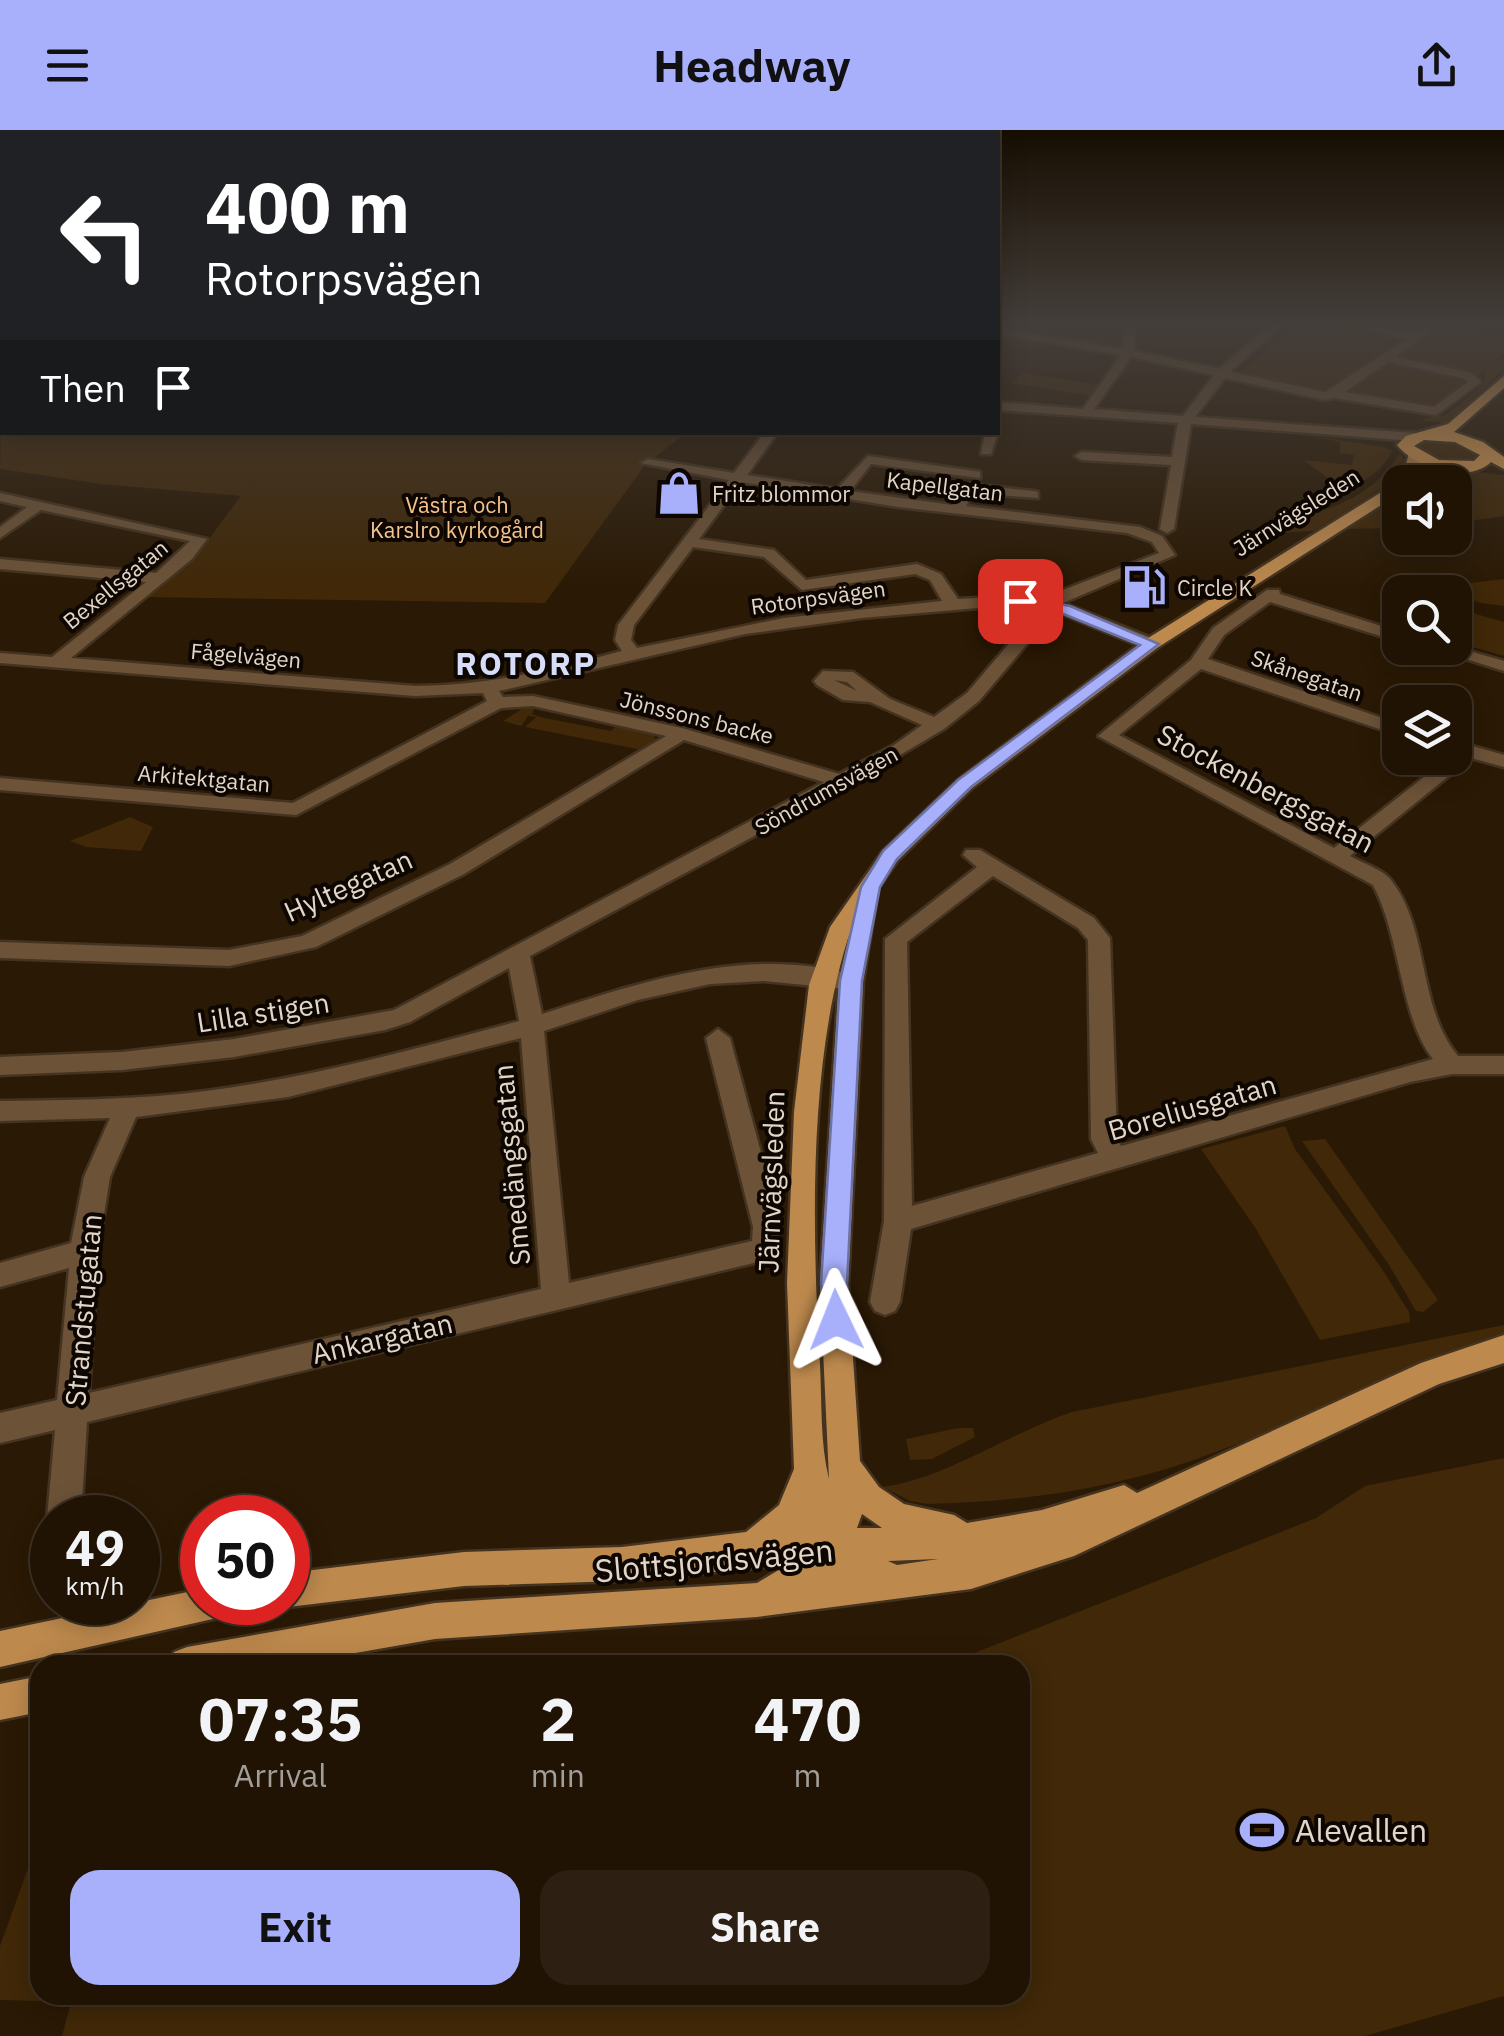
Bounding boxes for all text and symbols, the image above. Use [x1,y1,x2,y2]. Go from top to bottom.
text: Headway [653,36,851,94]
icon: menu [40,38,95,93]
icon: share [1409,38,1464,93]
text: 400 m [205,161,410,252]
icon: left [40,170,170,300]
text: Rotorpsvägen [205,249,483,307]
icon: arrive [146,360,201,415]
text: Then [40,363,126,412]
street label: Järnvägsleden [1227,462,1365,562]
street label: Kapellgatan [885,464,1005,508]
map controls [1382,465,1472,775]
button: sound [1382,465,1472,555]
shop icon: Fritz blommor [655,469,703,517]
place label: Fritz blommor [712,479,850,508]
park label: Västra och Karslro kyrkogård [370,490,544,544]
street label: Bexellsgatan [57,533,173,635]
pin [978,559,1063,644]
fuel station icon: Circle K [1120,563,1168,611]
street label: Rotorpsvägen [749,573,887,621]
place label: Circle K [1177,573,1252,602]
icon: arrive [993,574,1048,629]
button: search [1382,575,1472,665]
street label: Fågelvägen [189,636,303,674]
district label: ROTORP [455,642,597,684]
street label: Skånegatan [1248,642,1366,708]
street label: Jönssons backe [617,684,777,750]
button: layers [1382,685,1472,775]
street label: Stockenbergsgatan [1151,715,1381,861]
street label: Söndrumsvägen [749,739,903,841]
street label: Arkitektgatan [136,758,272,798]
street label: Hyltegatan [278,840,418,930]
street label: Lilla stigen [194,983,332,1041]
street label: Smedängsgatan [484,1063,538,1267]
street label: Boreliusgatan [1103,1065,1281,1149]
street label: Järnvägsleden [749,1090,793,1274]
street label: Strandstugatan [56,1212,110,1408]
position arrow [784,1268,888,1372]
street label: Ankargatan [308,1304,456,1372]
speed limit sign: 50 [180,1495,310,1625]
text: 49 [65,1515,125,1580]
street label: Slottsjordsvägen [593,1529,835,1591]
text: km/h [66,1569,124,1602]
text: 07:35 [199,1679,362,1758]
text: 2 [540,1679,576,1758]
text: 470 [753,1679,861,1758]
text: Arrival [234,1754,327,1796]
text: min [531,1754,585,1796]
text: m [794,1754,821,1796]
sports icon: Alevallen [1238,1806,1286,1854]
place label: Alevallen [1295,1809,1427,1851]
button: Exit [70,1870,520,1985]
button: Share [540,1870,990,1985]

